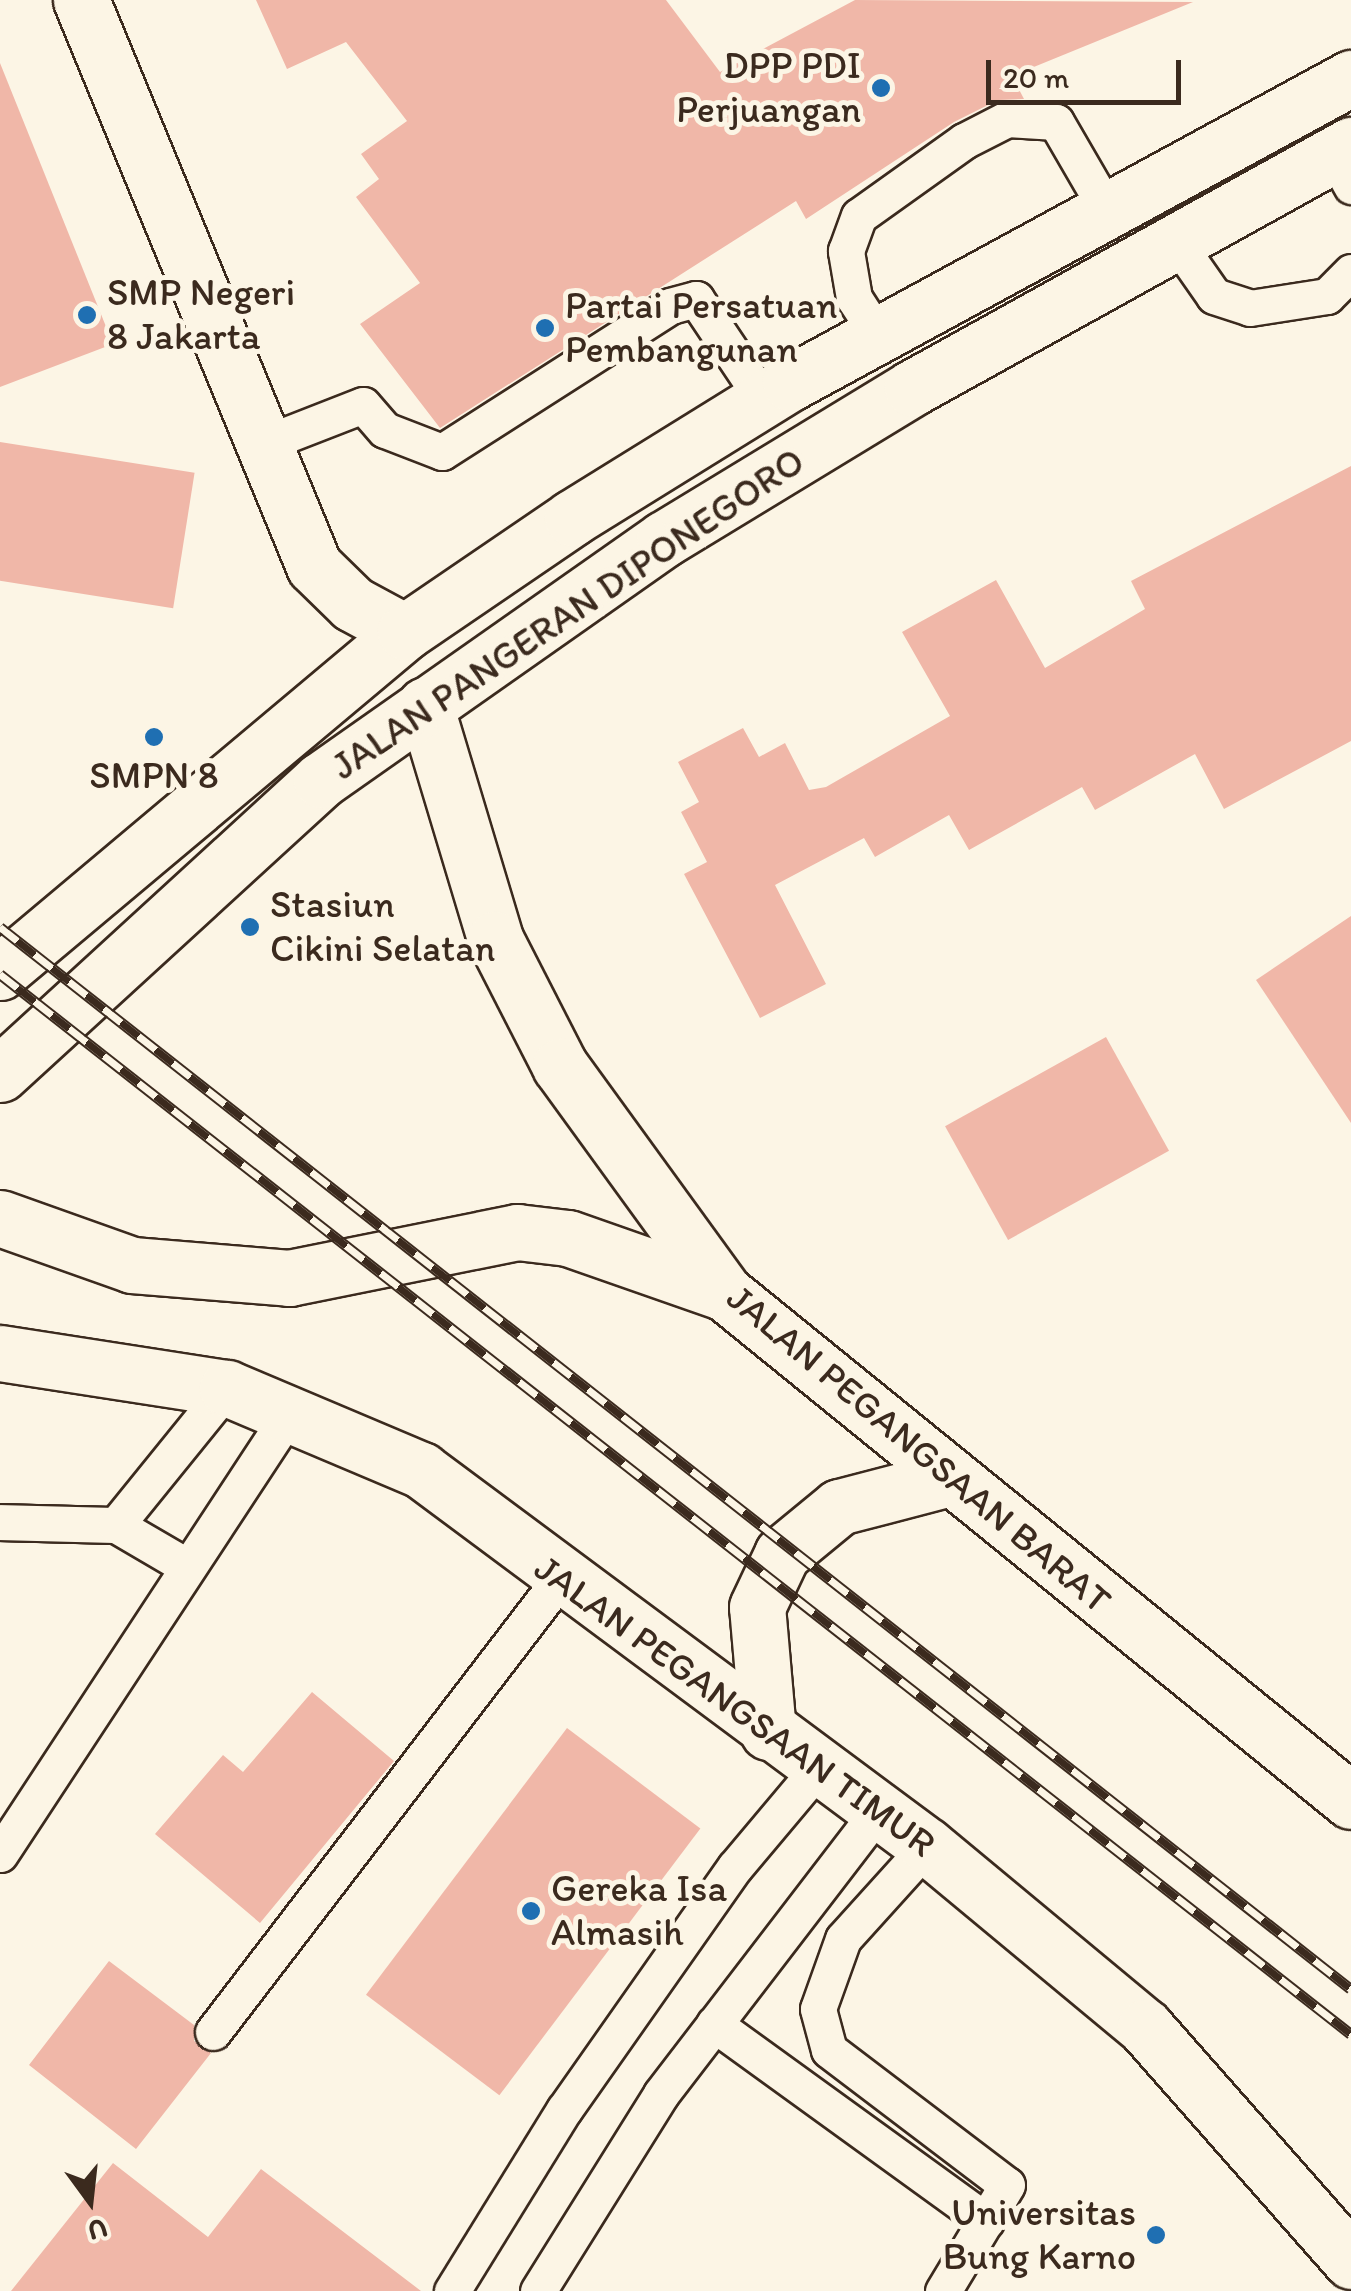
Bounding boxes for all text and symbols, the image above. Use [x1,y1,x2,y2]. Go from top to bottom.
scale bar [991,40,1186,102]
place label: DPP PDI Perjuangan [676,43,861,132]
text: 20 m [1003,59,1069,96]
marker: DPP PDI Perjuangan [870,77,892,99]
place label: SMP Negeri 8 Jakarta [107,270,295,360]
place label: Partai Persatuan Pembangunan [565,283,838,372]
marker: SMP Negeri 8 Jakarta [76,304,98,326]
marker: Partai Persatuan Pembangunan [534,317,556,339]
street label: JALAN PANGERAN DIPONEGORO [323,439,813,789]
marker: SMPN 8 [143,726,165,748]
place label: SMPN 8 [89,753,219,799]
place label: Stasiun Cikini Selatan [270,882,496,972]
marker: Stasiun Cikini Selatan [239,916,261,938]
street label: JALAN PEGANGSAAN BARAT [718,1275,1120,1623]
street label: JALAN PEGANGSAAN TIMUR [526,1545,944,1867]
place label: Gereka Isa Almasih [551,1866,727,1956]
marker: Gereka Isa Almasih [520,1900,542,1922]
north arrow [40,2151,140,2251]
place label: Universitas Bung Karno [942,2190,1136,2280]
text: U [84,2211,111,2249]
marker: Universitas Bung Karno [1145,2224,1167,2246]

